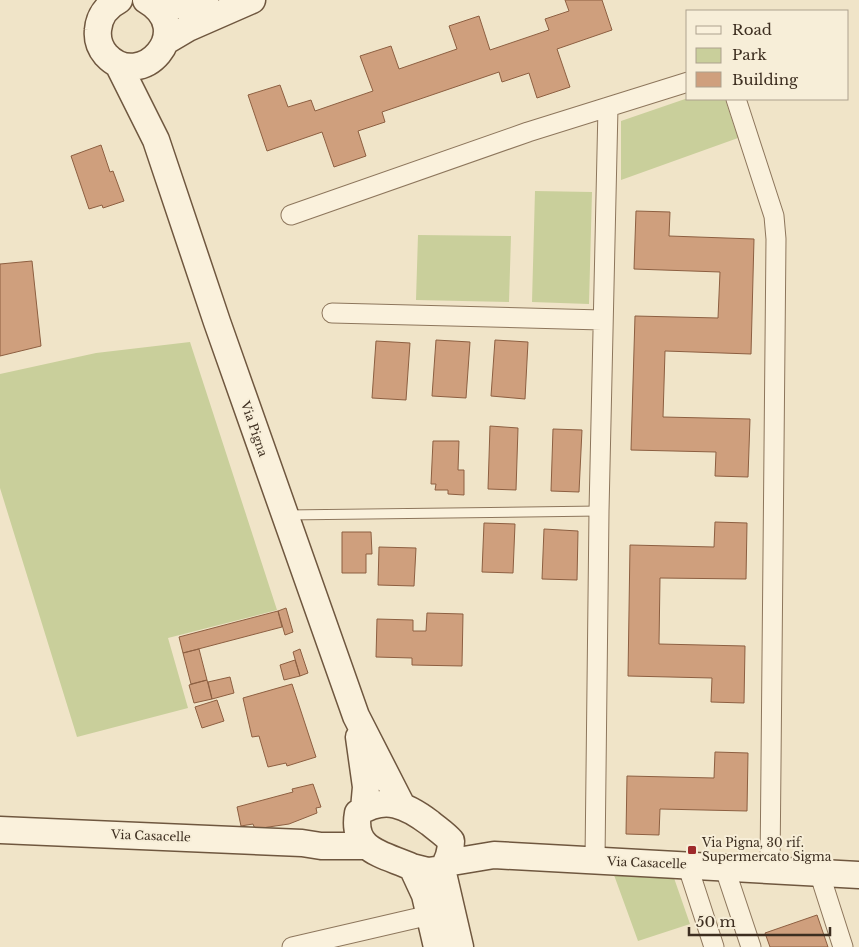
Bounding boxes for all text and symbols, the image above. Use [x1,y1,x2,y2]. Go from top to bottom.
legend [686,10,849,100]
text: Road [732,20,772,39]
text: Park [732,45,768,64]
text: Building [732,70,799,89]
street label: Via Pigna [238,398,271,459]
street label: Via Casacelle [110,827,191,844]
place label: Via Pigna, 30 rif. Supermercato Sigma [701,835,832,864]
marker: Via Pigna, 30 rif. Supermercato Sigma [686,844,698,856]
street label: Via Casacelle [606,854,687,871]
scale bar [689,904,830,936]
text: 50 m [696,912,736,931]

